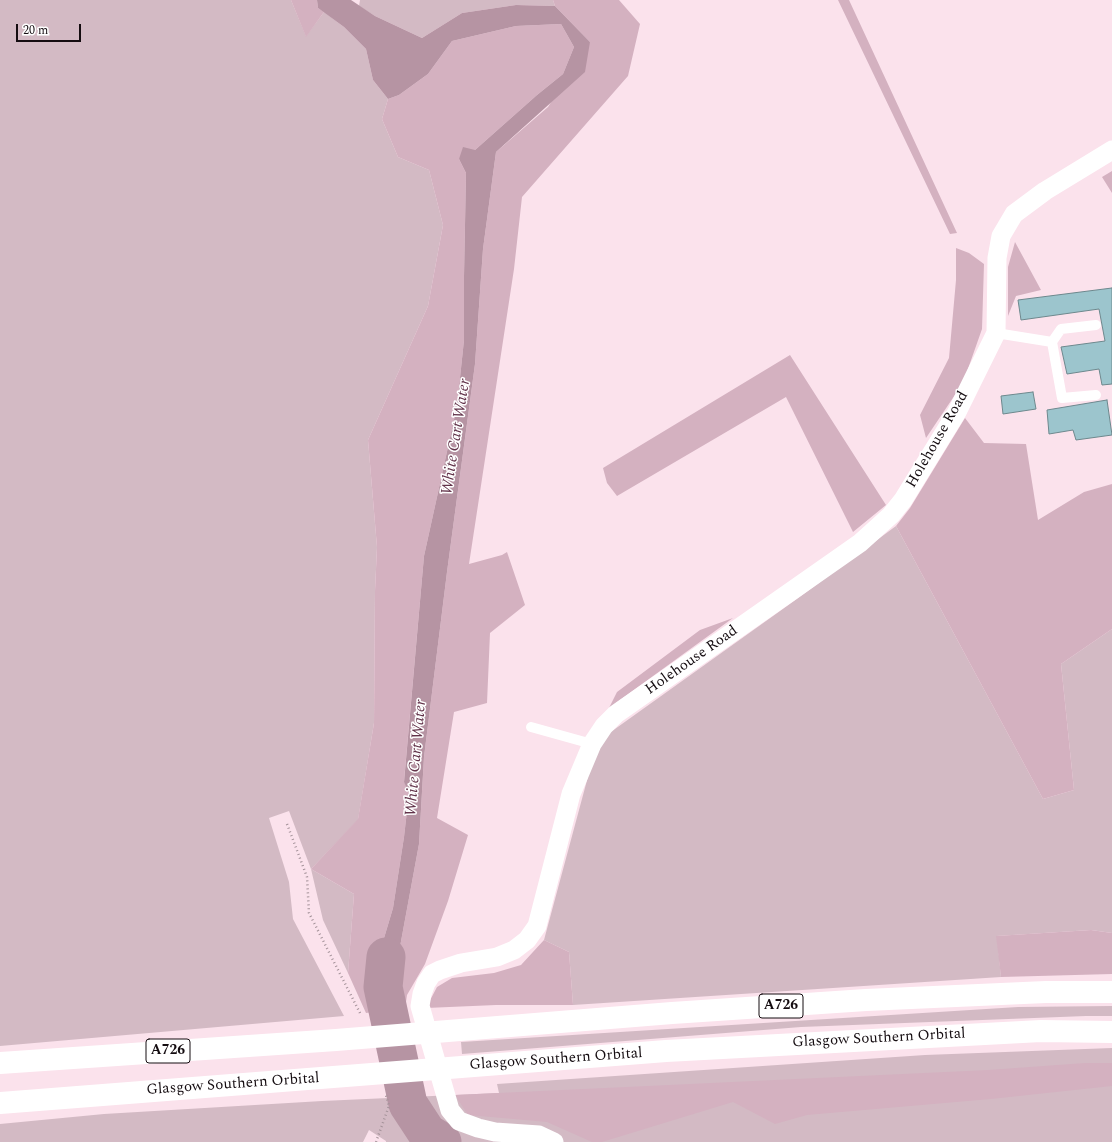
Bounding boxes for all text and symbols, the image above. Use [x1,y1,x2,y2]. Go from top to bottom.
scale bar [18,16,83,42]
text: 20 m [23,21,48,40]
water label: White Cart Water [438,378,476,496]
street label: Holehouse Road [903,389,973,491]
street label: Holehouse Road [642,623,742,699]
water label: White Cart Water [402,699,432,817]
road number: A726 [759,994,803,1018]
street label: Glasgow Southern Orbital [792,1025,966,1053]
road number: A726 [146,1039,190,1063]
street label: Glasgow Southern Orbital [469,1045,643,1075]
street label: Glasgow Southern Orbital [146,1070,320,1100]

